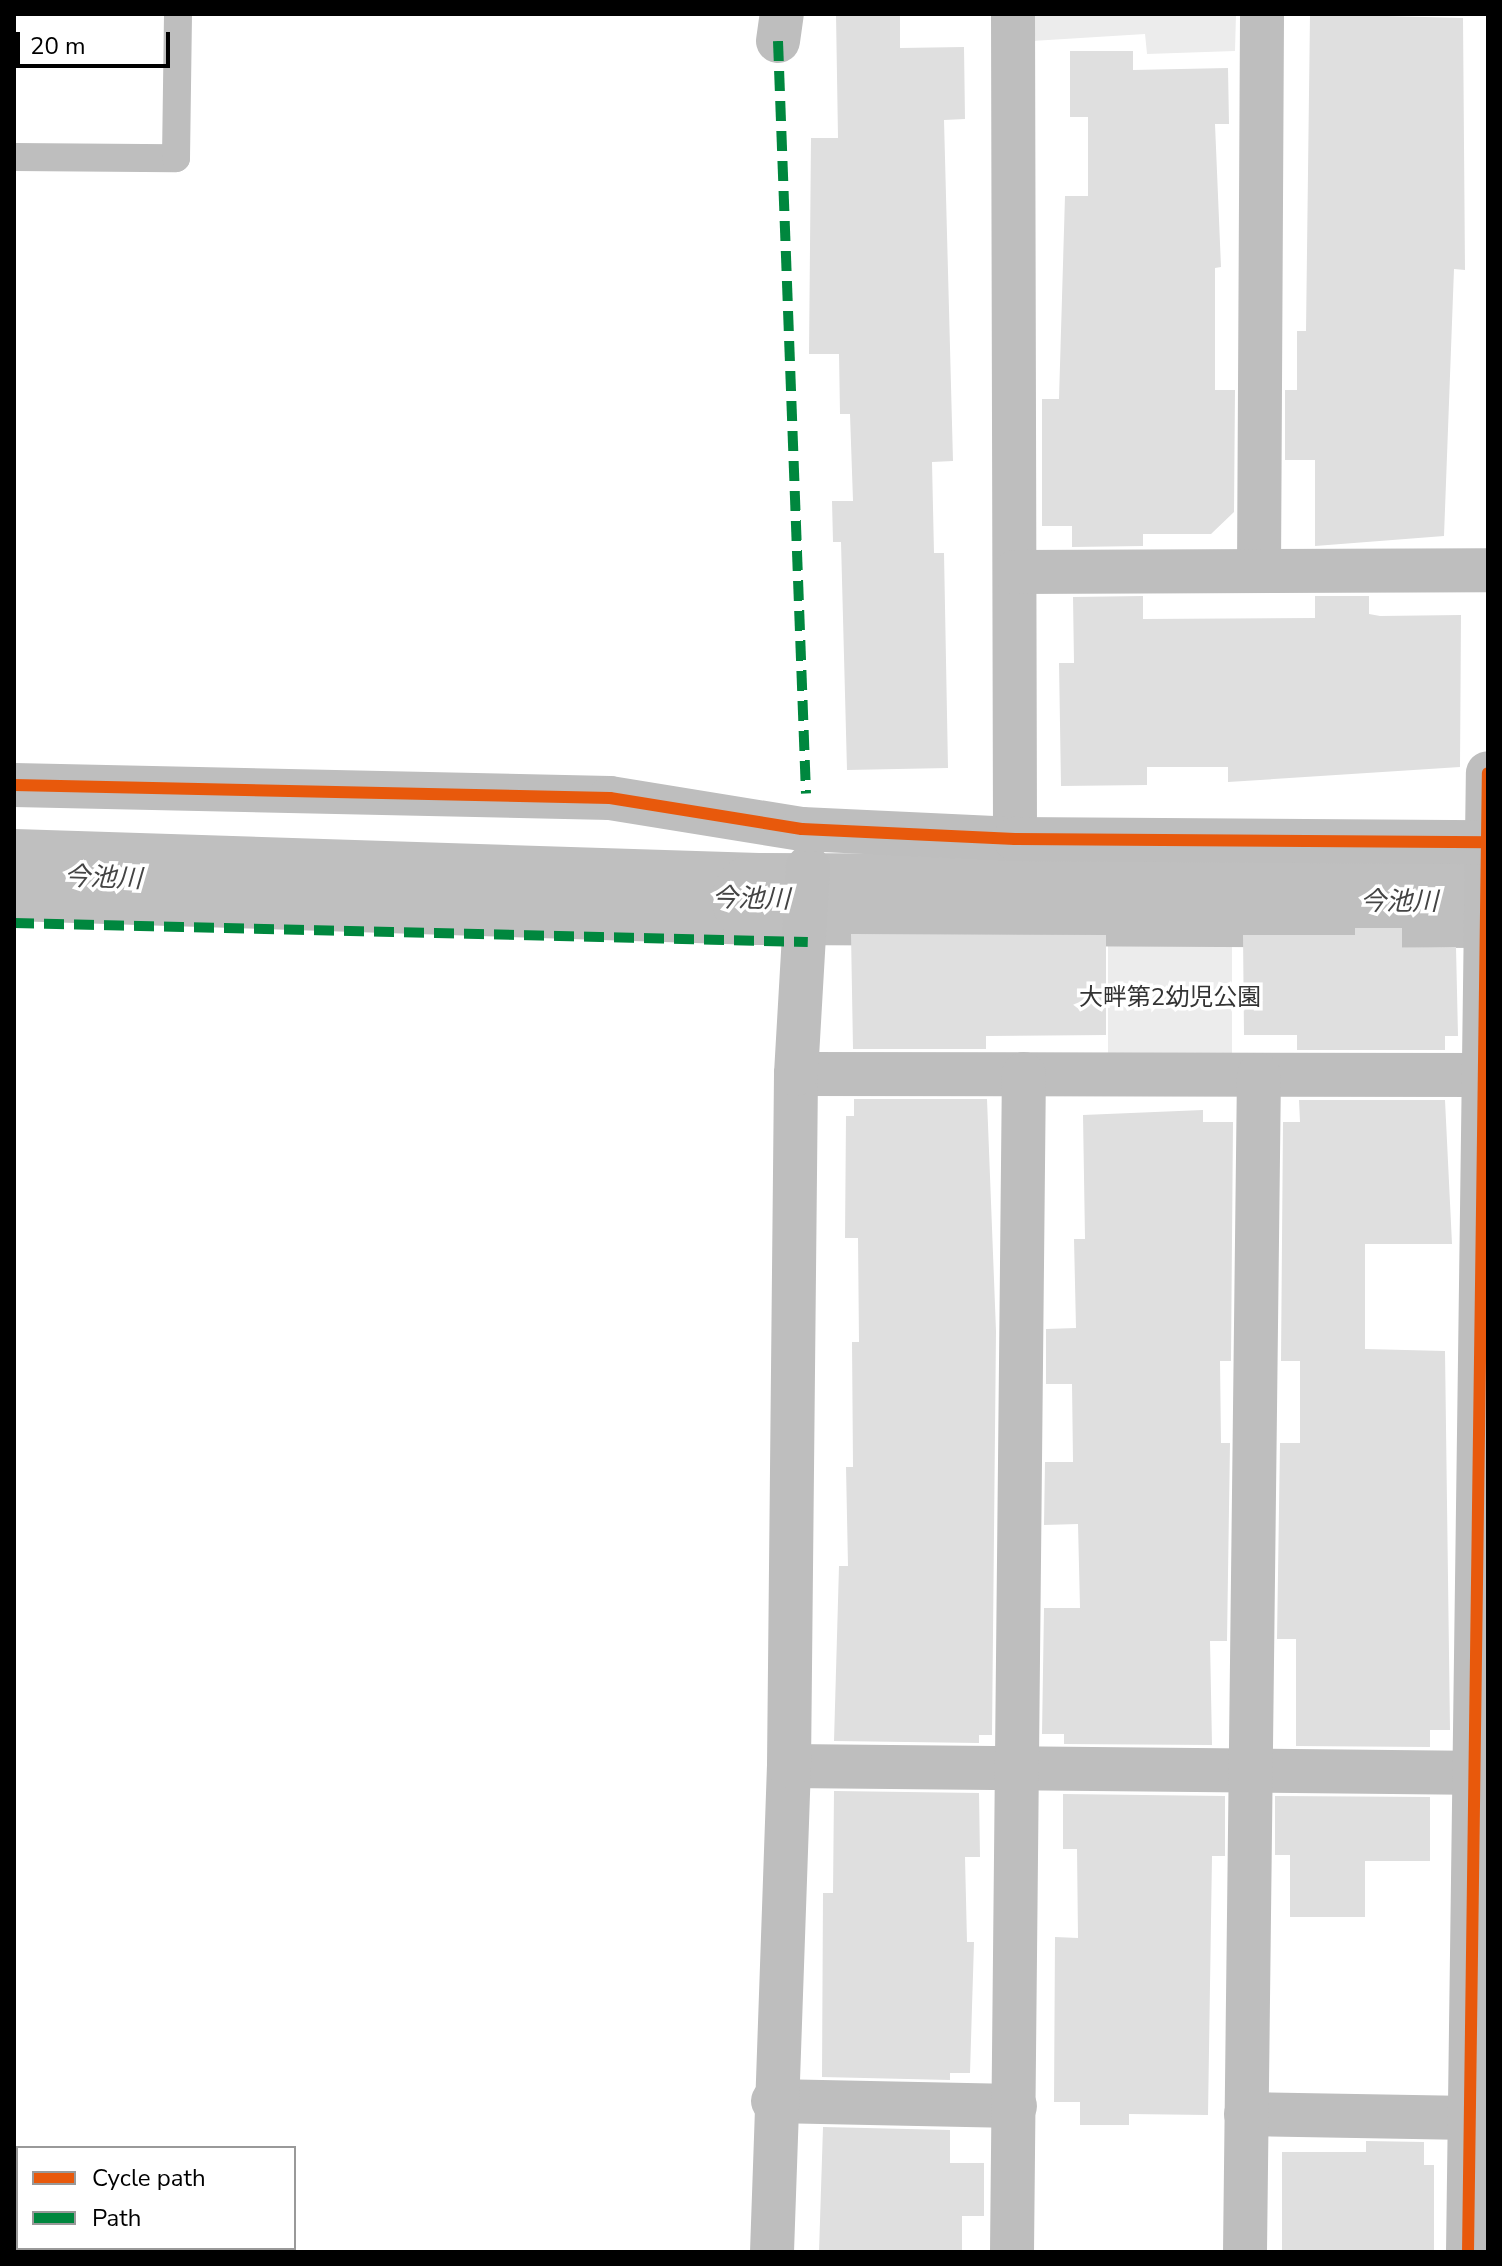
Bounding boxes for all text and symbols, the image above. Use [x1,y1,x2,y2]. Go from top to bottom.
scale bar [20,16,174,66]
text: 20 m [30,30,86,62]
water label: 今池川 [63,861,143,895]
water label: 今池川 [712,883,790,915]
water label: 今池川 [1360,886,1438,918]
park label: 大畔第2幼児公園 [1079,984,1261,1012]
legend [16,2146,296,2250]
text: Cycle path [92,2162,206,2194]
text: Path [92,2202,141,2234]

